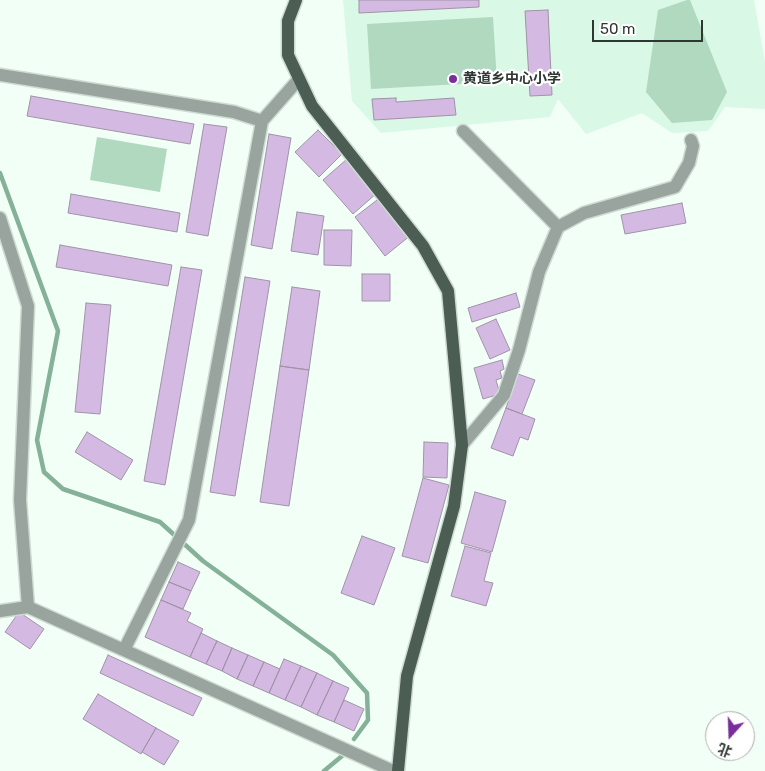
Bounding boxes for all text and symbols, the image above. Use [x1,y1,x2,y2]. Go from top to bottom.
scale bar [595,10,706,42]
text: 50 m [600,20,635,38]
place label: 黄道乡中心小学 [463,71,561,87]
marker: 黄道乡中心小学 [447,73,459,85]
north arrow [705,711,755,761]
text: 北 [716,739,735,760]

